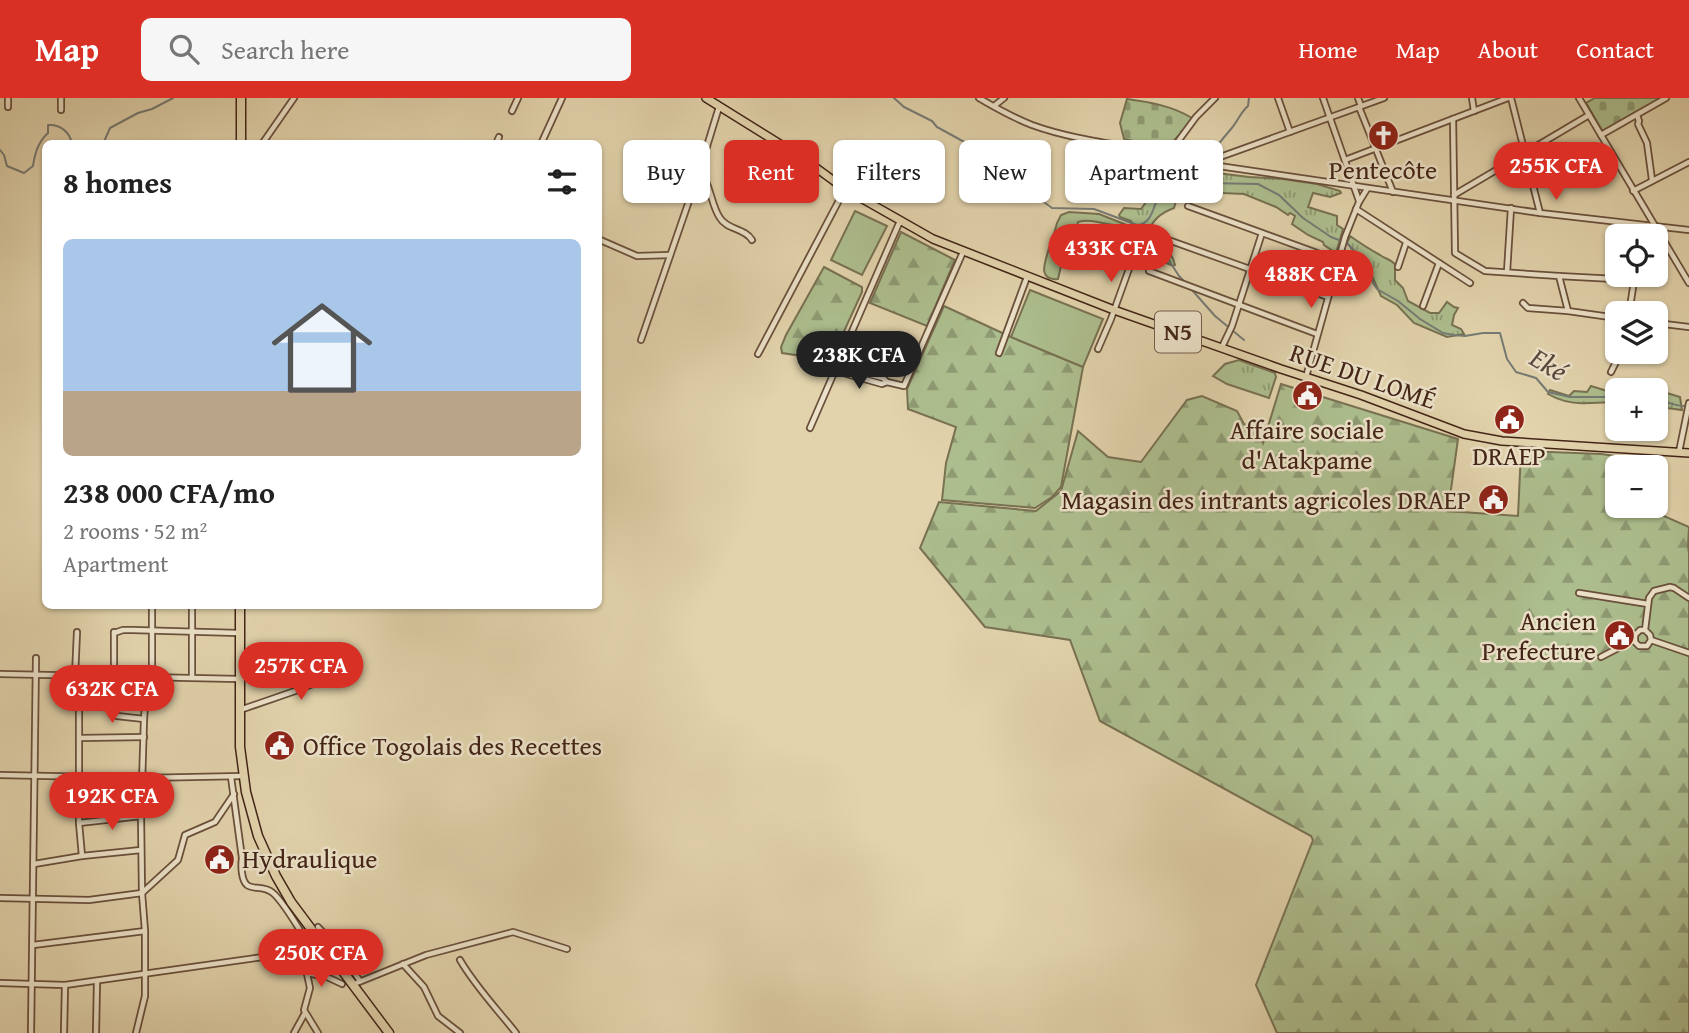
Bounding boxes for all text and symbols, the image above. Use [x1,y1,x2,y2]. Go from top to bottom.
search box [141,18,631,81]
text: Map [35,25,99,73]
icon: search [165,30,203,68]
text: Search here [221,30,349,69]
text: Home [1299,32,1358,67]
text: Map [1396,32,1440,67]
text: About [1478,32,1538,67]
text: Contact [1576,32,1654,67]
church icon: Pentecôte [1366,118,1400,152]
chip: Buy [623,140,710,203]
chip: Rent [724,140,819,203]
chip: Filters [833,140,945,203]
chip: New [959,140,1051,203]
chip: Apartment [1065,140,1223,203]
pin: 255K CFA [1484,142,1628,202]
text: 255K CFA [1509,148,1603,181]
place label: Pentecôte [1329,150,1437,189]
text: 8 homes [63,160,172,204]
icon: filters [543,163,581,201]
map controls [1605,224,1668,518]
button: locate [1605,224,1668,287]
pin: 433K CFA [1039,225,1183,284]
text: 433K CFA [1064,230,1158,263]
pin: 488K CFA [1239,250,1383,310]
text: 488K CFA [1264,256,1358,289]
icon: home [259,285,385,411]
button: layers [1605,301,1668,364]
road number: N5 [1155,312,1201,353]
pin: 238K CFA [787,331,931,391]
street label: RUE DU LOMÉ [1285,332,1442,419]
water label: Eké [1522,336,1576,391]
text: 238K CFA [812,337,906,370]
public building icon: Affaire sociale d'Atakpame [1290,378,1324,412]
button: + [1605,378,1668,441]
public building icon: DRAEP [1492,403,1526,437]
place label: Affaire sociale d'Atakpame [1230,410,1384,479]
place label: DRAEP [1472,436,1546,475]
button: − [1605,455,1668,518]
text: 238 000 CFA/mo [63,470,275,514]
place label: Magasin des intrants agricoles DRAEP [1061,480,1471,519]
public building icon: Magasin des intrants agricoles DRAEP [1477,483,1511,517]
text: 2 rooms · 52 m² [63,514,207,547]
text: Apartment [63,547,168,580]
place label: Ancien Prefecture [1482,601,1596,670]
public building icon: Ancien Prefecture [1602,619,1636,653]
pin: 257K CFA [229,642,373,702]
text: 257K CFA [254,648,348,681]
pin: 632K CFA [40,666,184,725]
text: 632K CFA [65,671,159,704]
place label: Office Togolais des Recettes [303,726,602,765]
public building icon: Office Togolais des Recettes [263,729,297,763]
pin: 192K CFA [40,772,184,832]
text: 192K CFA [65,778,159,811]
place label: Hydraulique [242,839,377,878]
public building icon: Hydraulique [202,842,236,876]
pin: 250K CFA [249,930,393,989]
text: 250K CFA [274,935,368,968]

